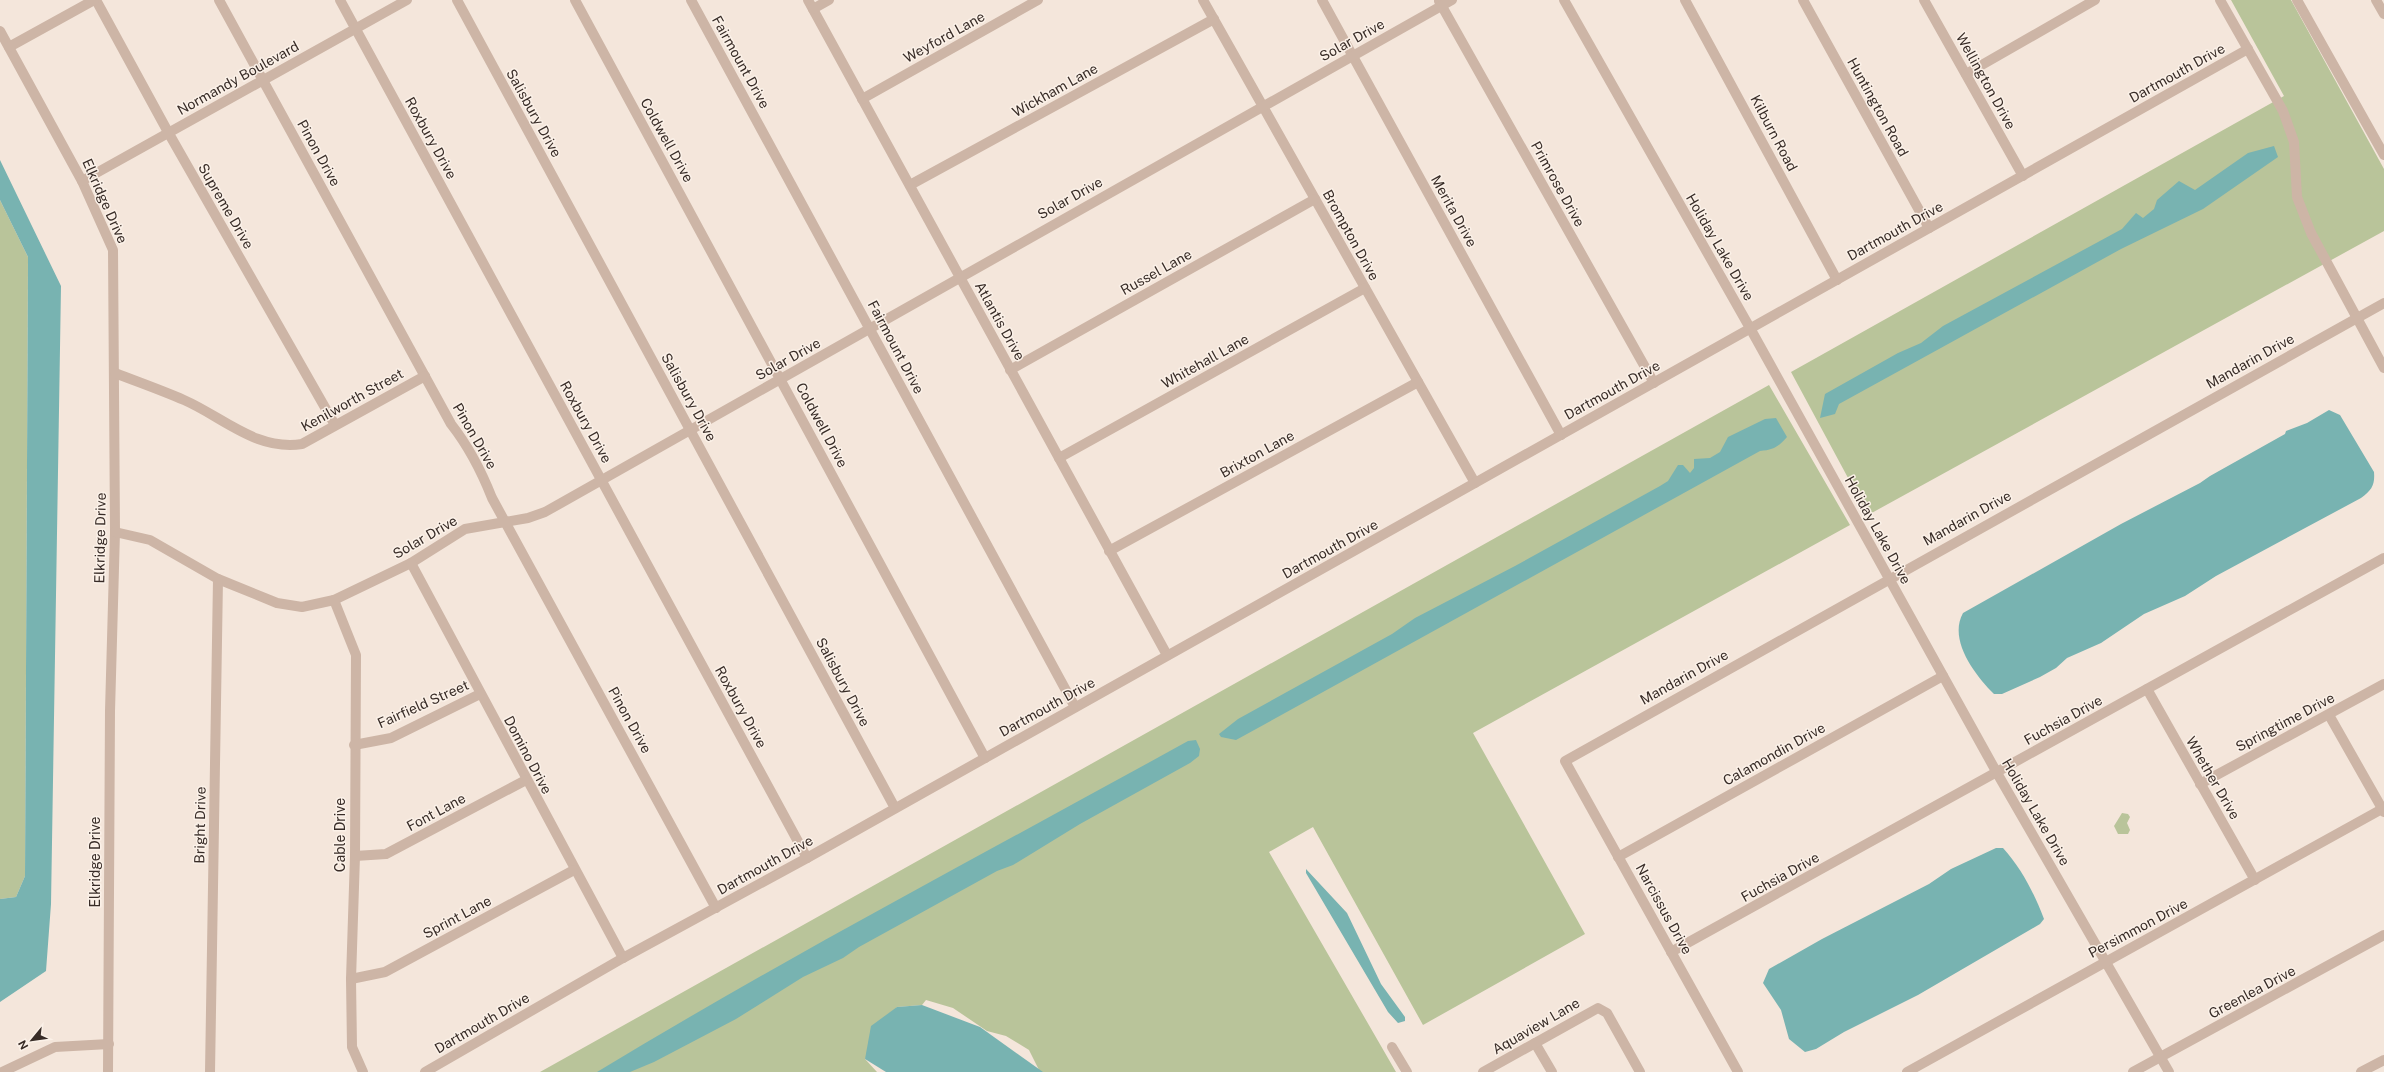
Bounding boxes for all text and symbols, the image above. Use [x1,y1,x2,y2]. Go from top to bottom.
street label: Weyford Lane [901,8,987,66]
street label: Fairmount Drive [709,13,773,111]
street label: Solar Drive [1317,16,1387,64]
street label: Wellington Drive [1953,30,2019,132]
street label: Normandy Boulevard [174,38,302,118]
street label: Dartmouth Drive [2126,40,2228,106]
street label: Huntington Road [1844,55,1912,159]
street label: Wickham Lane [1010,60,1101,120]
street label: Salisbury Drive [503,66,565,160]
street label: Kilburn Road [1747,92,1801,174]
street label: Roxbury Drive [402,94,460,182]
street label: Coldwell Drive [637,95,697,185]
street label: Pinon Drive [294,117,344,189]
street label: Primrose Drive [1528,139,1588,230]
street label: Elkridge Drive [79,156,131,246]
street label: Supreme Drive [195,160,257,252]
street label: Merita Drive [1428,172,1480,250]
street label: Solar Drive [1035,174,1105,222]
street label: Brompton Drive [1320,187,1382,283]
street label: Holiday Lake Drive [1683,191,1757,303]
street label: Dartmouth Drive [1844,198,1946,264]
street label: Russel Lane [1118,246,1194,298]
street label: Atlantis Drive [972,279,1028,363]
street label: Fairmount Drive [865,298,927,396]
street label: Whitehall Lane [1159,330,1251,392]
street label: Mandarin Drive [2203,330,2297,392]
street label: Solar Drive [753,335,823,383]
street label: Salisbury Drive [658,350,720,444]
street label: Dartmouth Drive [1561,357,1663,423]
street label: Kenilworth Street [298,365,406,435]
street label: Roxbury Drive [557,378,615,466]
street label: Coldwell Drive [793,380,851,470]
street label: Pinon Drive [450,400,500,472]
street label: Brixton Lane [1217,427,1297,481]
street label: Holiday Lake Drive [1842,473,1914,587]
street label: Mandarin Drive [1920,487,2014,549]
street label: Elkridge Drive [91,492,109,584]
street label: Solar Drive [390,512,460,562]
street label: Dartmouth Drive [1279,516,1381,582]
street label: Salisbury Drive [813,635,873,729]
street label: Mandarin Drive [1637,646,1731,708]
street label: Roxbury Drive [712,663,770,751]
street label: Dartmouth Drive [996,674,1098,740]
street label: Fairfield Street [375,677,471,731]
street label: Pinon Drive [605,684,655,756]
street label: Springtime Drive [2233,689,2337,755]
street label: Fuchsia Drive [2021,692,2105,748]
street label: Domino Drive [501,713,555,797]
street label: Calamondin Drive [1720,719,1828,789]
street label: Whether Drive [2183,734,2243,822]
street label: Holiday Lake Drive [1999,756,2073,868]
street label: Bright Drive [191,786,209,864]
street label: Font Lane [404,790,468,834]
street label: Cable Drive [332,798,348,872]
street label: Elkridge Drive [87,816,103,908]
street label: Dartmouth Drive [714,832,816,898]
street label: Fuchsia Drive [1738,849,1822,905]
street label: Narcissus Drive [1633,861,1695,957]
street label: Sprint Lane [420,892,494,942]
street label: Persimmon Drive [2086,895,2190,961]
street label: Greenlea Drive [2206,962,2298,1022]
street label: Dartmouth Drive [432,989,532,1057]
street label: Aquaview Lane [1490,995,1582,1057]
north arrow [12,1020,52,1060]
text: N [16,1038,31,1052]

